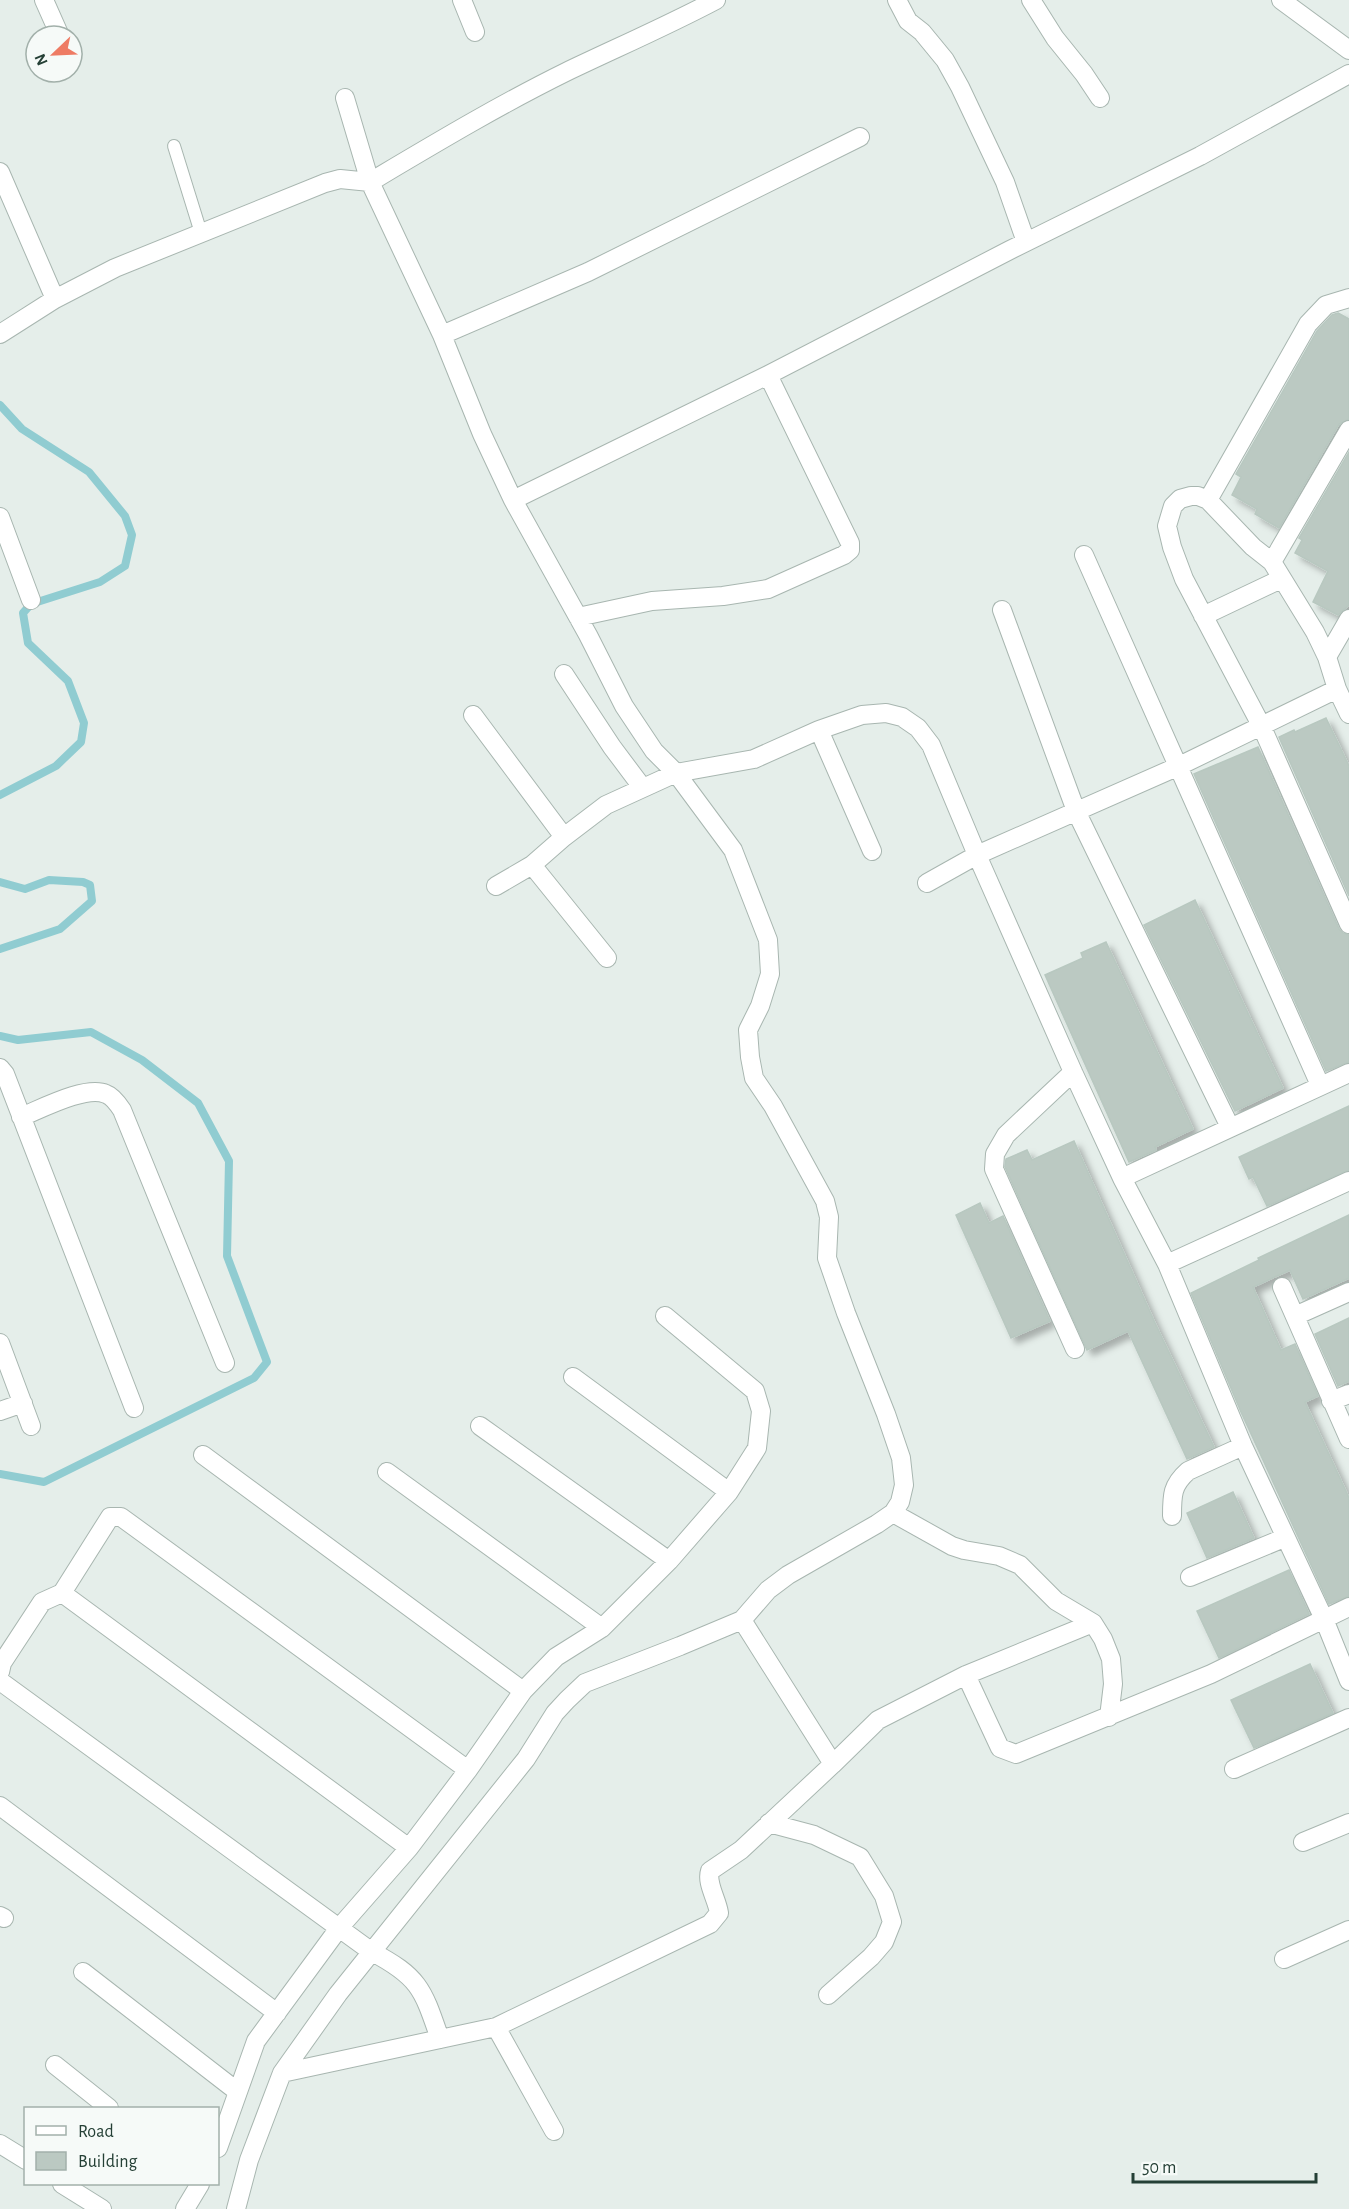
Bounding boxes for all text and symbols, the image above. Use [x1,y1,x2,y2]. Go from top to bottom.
north arrow [24,24,84,84]
text: N [32,51,51,68]
legend [24,2107,219,2185]
text: Road [78,2123,114,2141]
scale bar [1133,2146,1316,2184]
text: Building [78,2153,138,2171]
text: 50 m [1142,2159,1176,2177]

